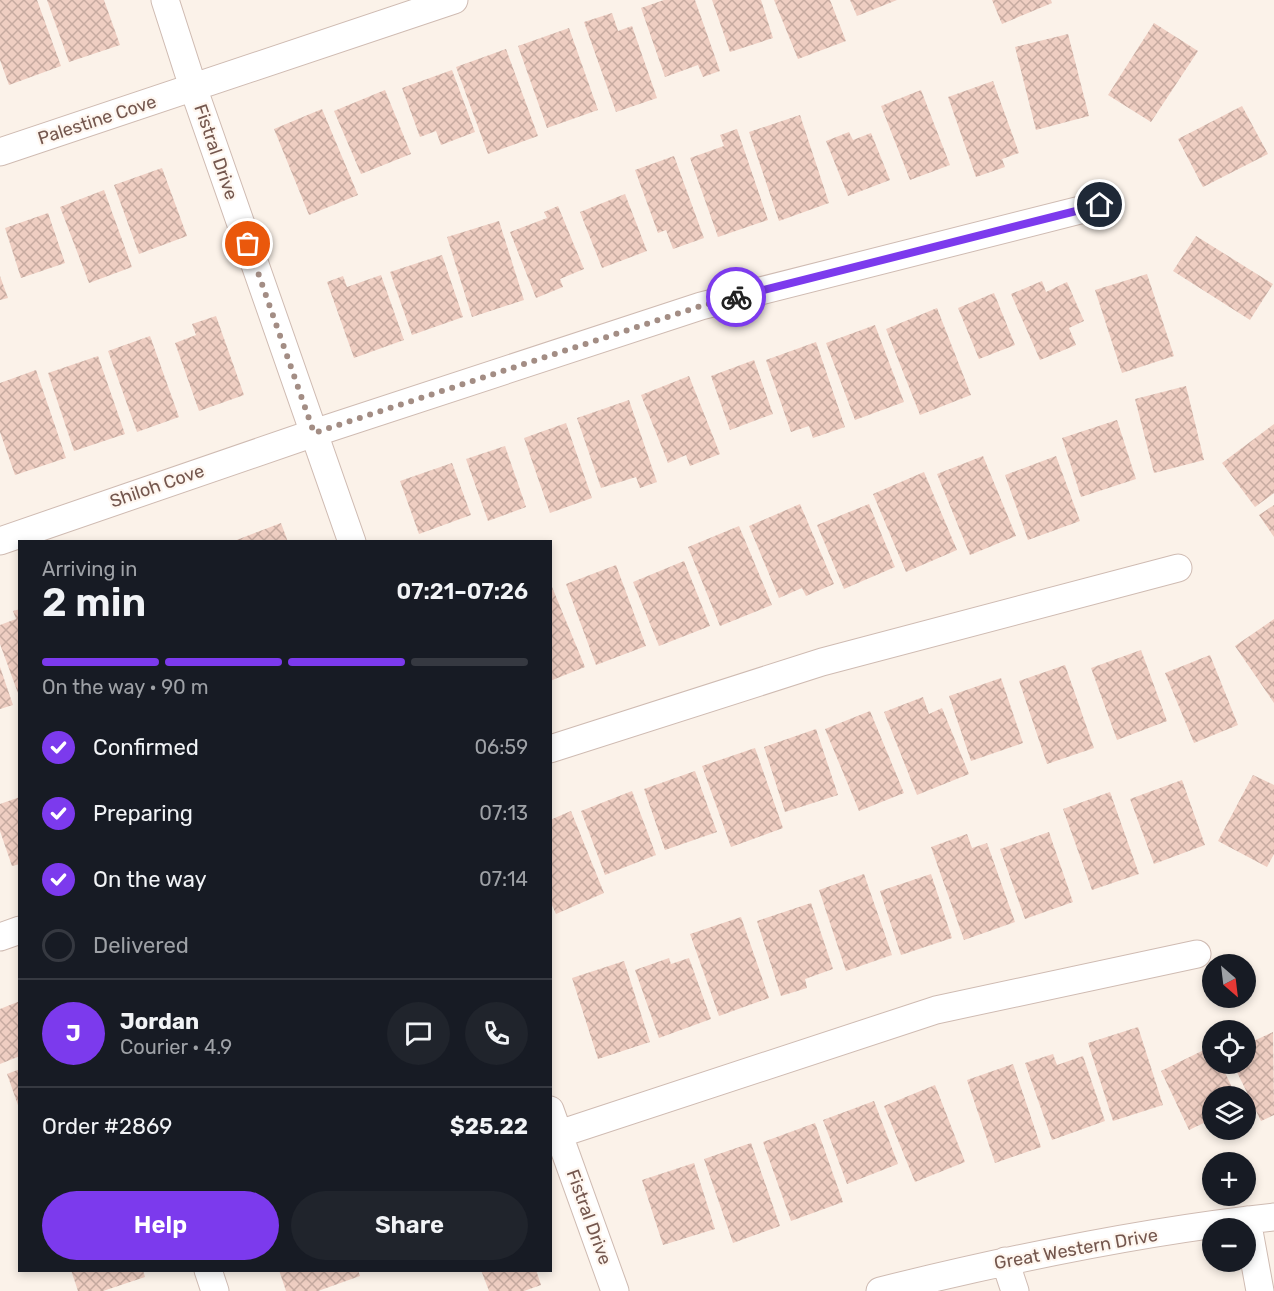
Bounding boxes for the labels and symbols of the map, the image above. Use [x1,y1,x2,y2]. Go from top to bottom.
street label: Palestine Cove [35,90,159,150]
street label: Fistral Drive [189,101,243,203]
pin [1074,179,1125,230]
pin [222,218,273,269]
courier [706,267,766,327]
street label: Shiloh Cove [107,460,207,512]
north arrow [1202,954,1256,1008]
street label: Fistral Drive [562,1166,616,1268]
street label: Great Western Drive [992,1224,1160,1274]

